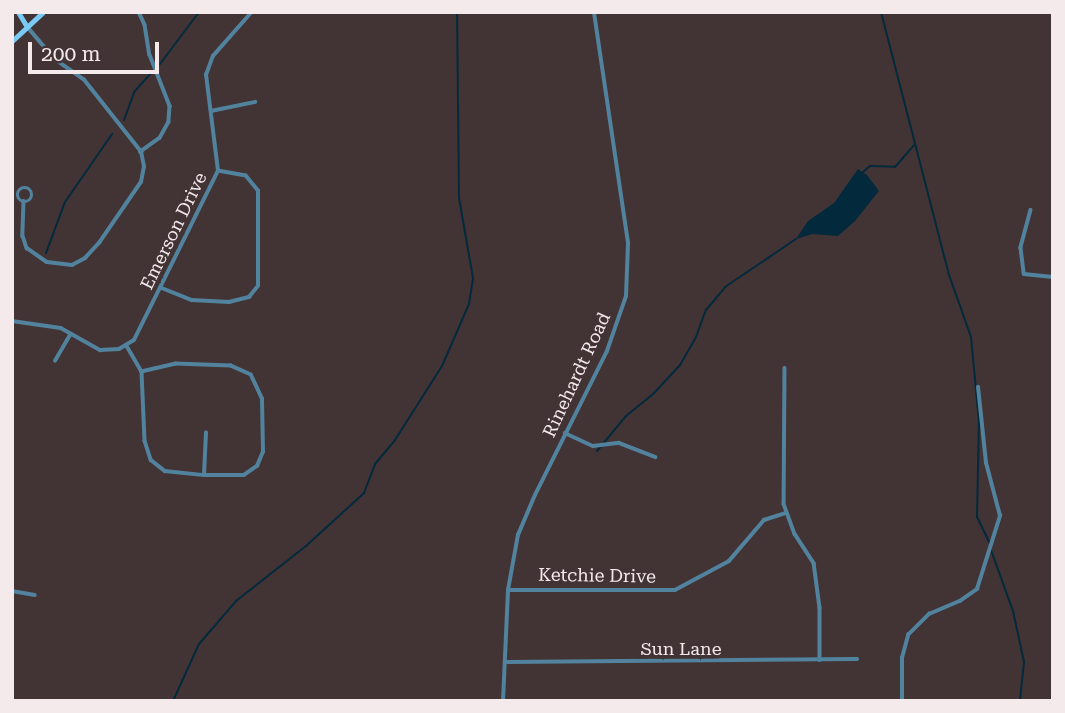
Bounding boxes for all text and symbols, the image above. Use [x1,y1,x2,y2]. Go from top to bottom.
scale bar [32,28,163,72]
text: 200 m [41,42,101,66]
street label: Emerson Drive [136,169,212,293]
street label: Rinehardt Road [539,309,615,441]
street label: Ketchie Drive [538,564,656,588]
street label: Sun Lane [640,638,722,660]

